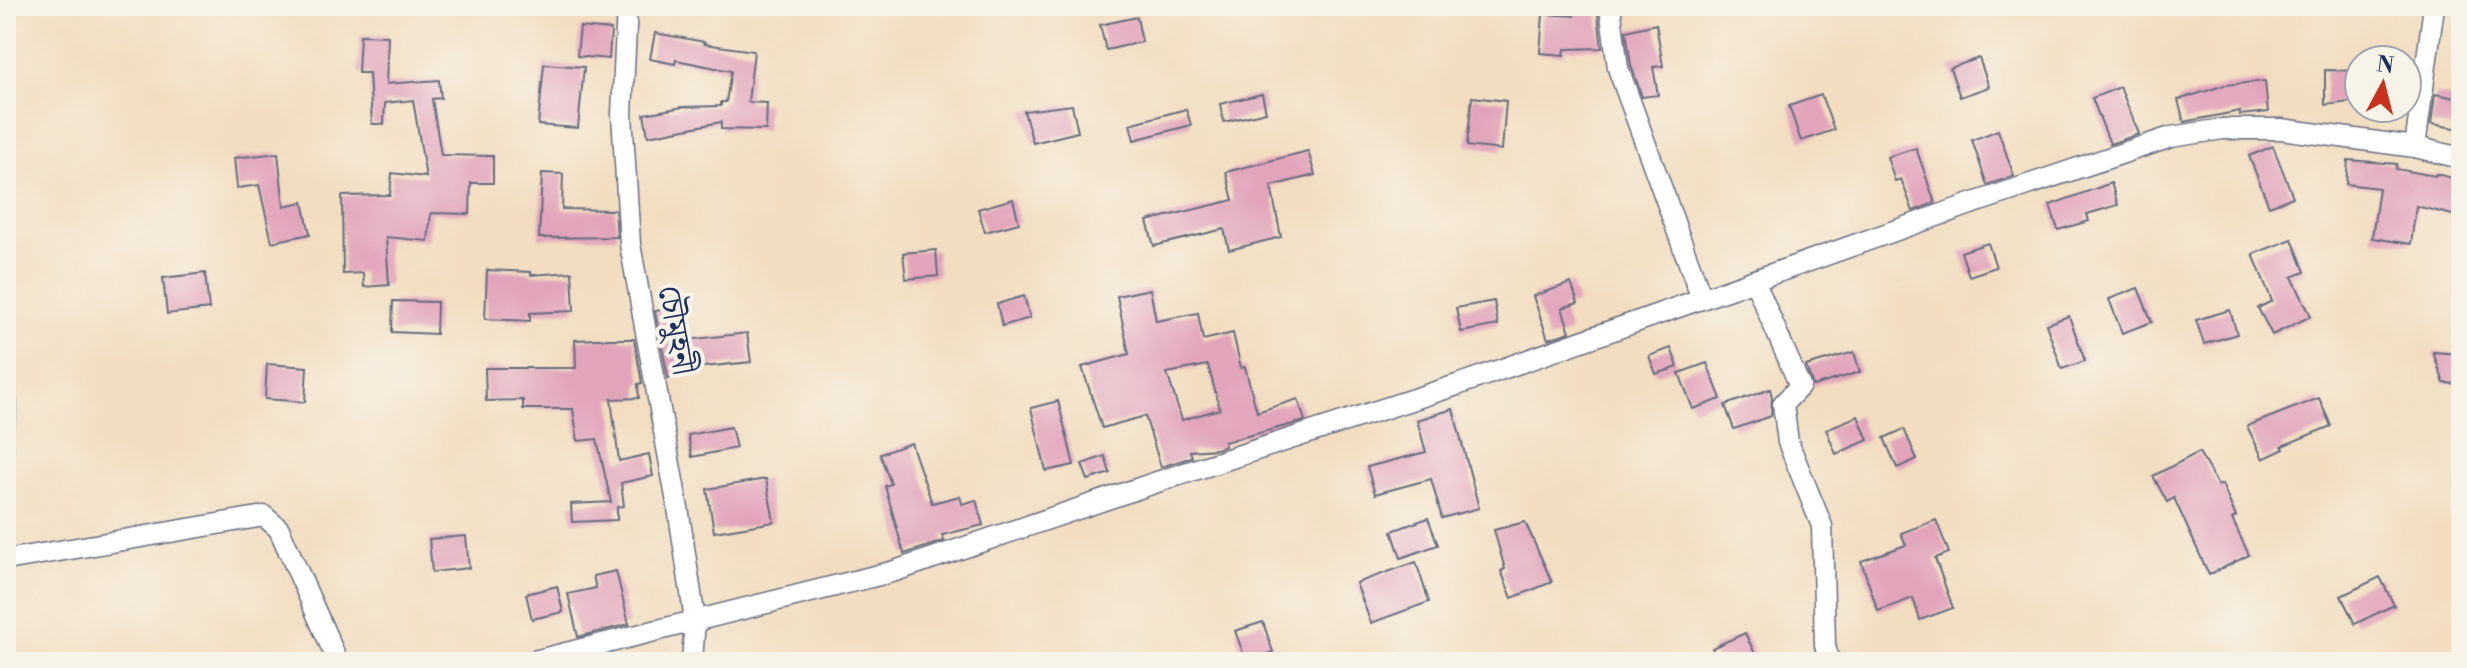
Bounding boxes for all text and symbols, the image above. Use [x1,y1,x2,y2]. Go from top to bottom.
north arrow [2343,44,2423,124]
text: N [2375,51,2396,80]
street label: চৌমুহনী [648,282,704,378]

